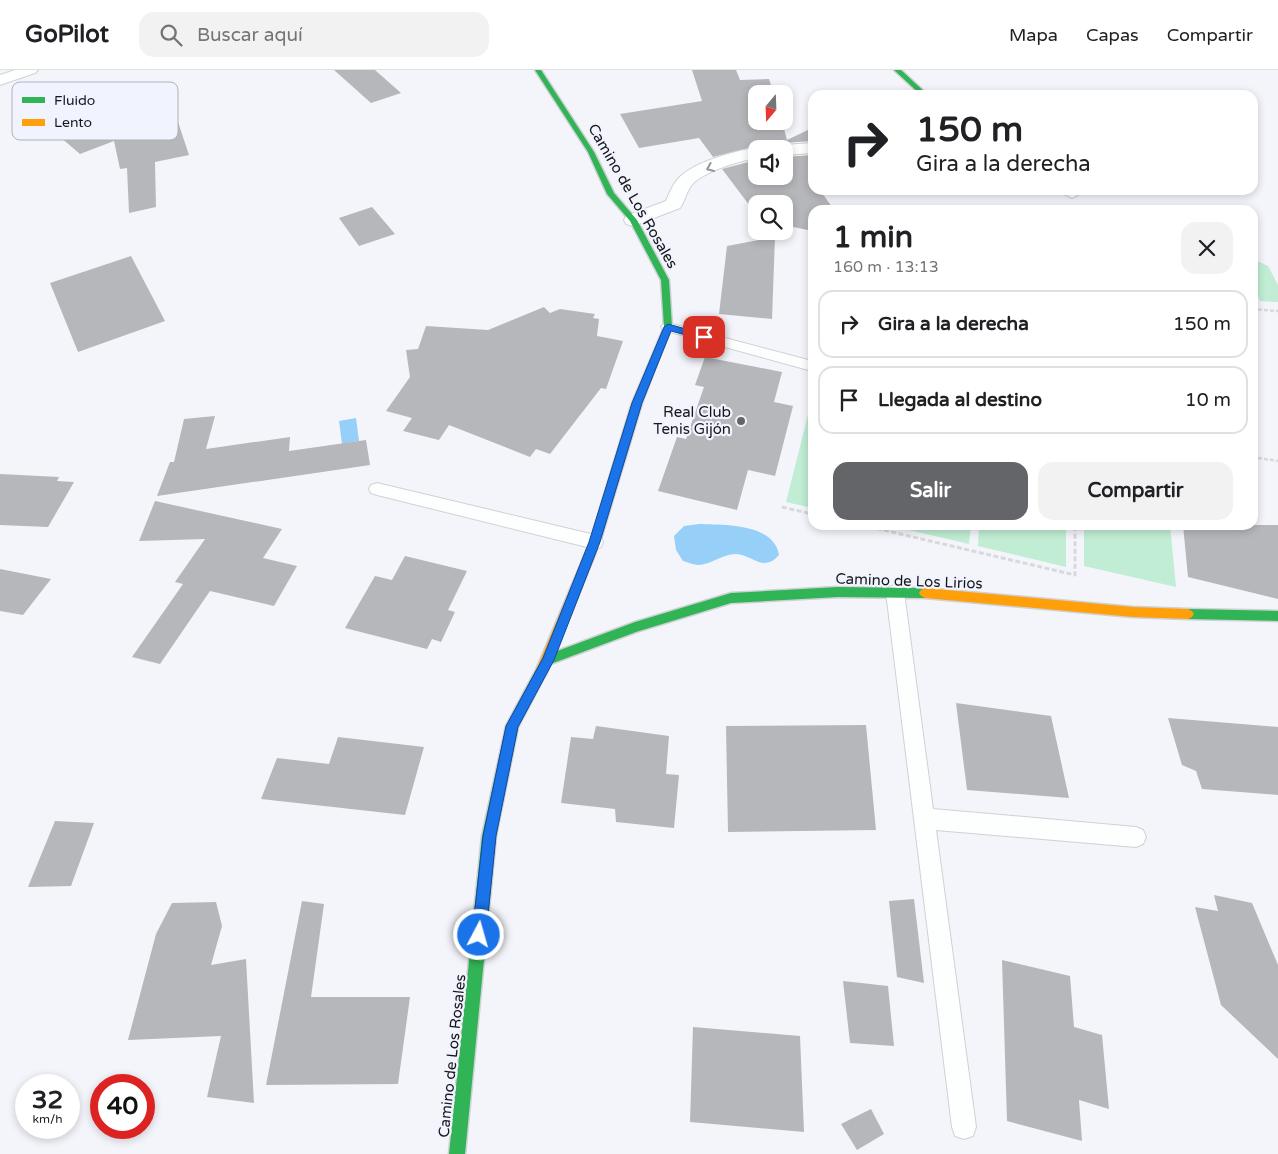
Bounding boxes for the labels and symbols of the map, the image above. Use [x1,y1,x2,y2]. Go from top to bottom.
legend [12,82,178,140]
north arrow [748,85,792,130]
text: Fluido [54,92,95,109]
text: Lento [54,114,92,131]
street label: Camino de Los Rosales [584,120,682,272]
one-way arrow [706,161,715,172]
pin [683,316,725,358]
place label: Real Club Tenis Gijón [653,403,731,438]
marker: Real Club Tenis Gijón [735,415,747,427]
street label: Camino de Los Lirios [835,569,983,593]
position arrow [452,908,504,960]
street label: Camino de Los Rosales [434,973,470,1139]
speed limit sign: 40 [90,1074,155,1139]

